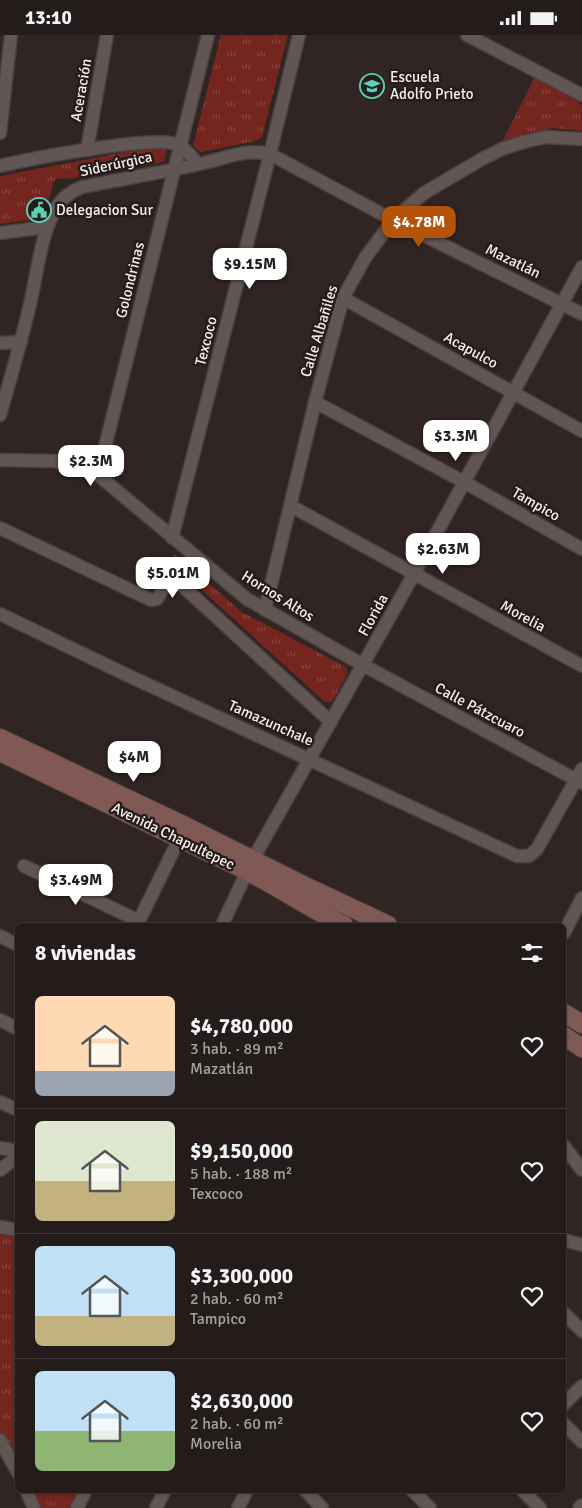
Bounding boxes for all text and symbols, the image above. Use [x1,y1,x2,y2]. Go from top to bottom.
text: 13:10 [25,6,72,30]
street label: Aceración [67,57,95,123]
place label: Escuela Adolfo Prieto [390,68,474,103]
school or university icon: Escuela Adolfo Prieto [359,73,385,99]
street label: Siderúrgica [78,148,154,180]
public building icon: Delegacion Sur [26,197,52,223]
place label: Delegacion Sur [56,201,154,219]
pin: $4.78M [378,205,460,248]
text: $4.78M [393,212,445,232]
street label: Golondrinas [112,240,148,320]
street label: Mazatlán [482,240,544,282]
pin: $9.15M [209,247,291,290]
text: $9.15M [224,254,276,274]
street label: Calle Albañiles [296,282,342,379]
street label: Texcoco [191,314,221,367]
street label: Acapulco [441,328,501,372]
pin: $3.3M [421,419,491,462]
text: $3.3M [434,426,478,446]
pin: $2.3M [56,445,126,487]
text: $2.3M [69,451,113,471]
street label: Tampico [509,483,563,525]
pin: $2.63M [402,533,484,575]
text: $2.63M [417,539,469,559]
pin: $5.01M [132,557,214,599]
text: $5.01M [147,563,199,583]
street label: Hornos Altos [238,567,318,626]
street label: Florida [354,591,392,639]
street label: Morelia [497,596,549,636]
street label: Calle Pátzcuaro [432,679,528,741]
street label: Tamazunchale [226,696,316,750]
pin: $4M [110,741,158,783]
text: $4M [119,747,149,767]
street label: Avenida Chapultepec [109,798,237,874]
pin: $3.49M [35,863,117,906]
text: $3.49M [50,870,102,890]
icon: filters [518,939,546,967]
text: 8 viviendas [35,940,136,966]
text: $4,780,000 [190,1013,293,1039]
icon: home [75,1016,135,1076]
icon: heart [518,1032,546,1060]
text: 3 hab. · 89 m² [190,1039,284,1059]
text: Mazatlán [190,1059,253,1079]
text: $9,150,000 [190,1138,293,1164]
icon: home [75,1141,135,1201]
icon: heart [518,1157,546,1185]
text: 5 hab. · 188 m² [190,1164,292,1184]
text: Texcoco [190,1184,243,1204]
text: $3,300,000 [190,1263,293,1289]
icon: home [75,1266,135,1326]
icon: heart [518,1282,546,1310]
text: 2 hab. · 60 m² [190,1289,284,1309]
text: Tampico [190,1309,246,1329]
text: $2,630,000 [190,1388,293,1414]
icon: home [75,1391,135,1451]
icon: heart [518,1407,546,1435]
text: 2 hab. · 60 m² [190,1414,284,1434]
text: Morelia [190,1434,242,1454]

